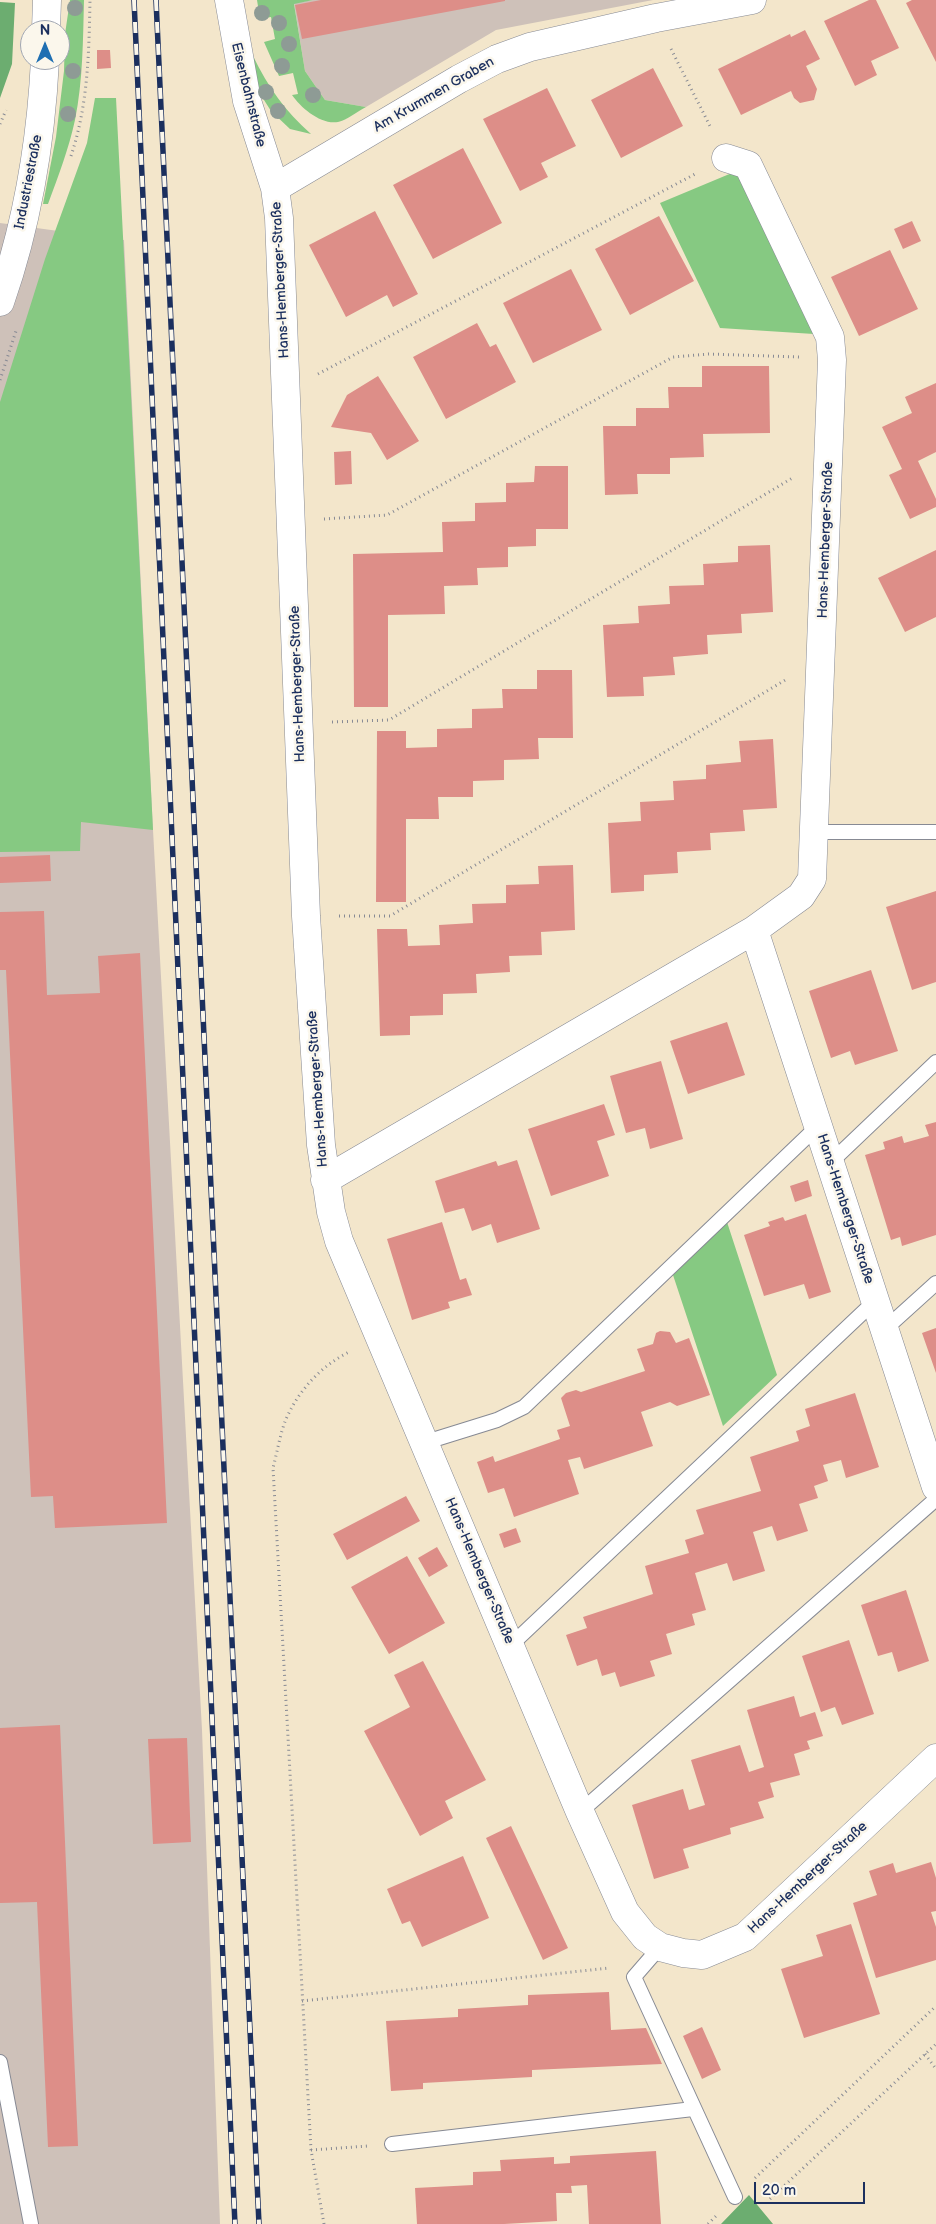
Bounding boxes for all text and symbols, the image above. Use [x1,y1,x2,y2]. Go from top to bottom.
north arrow [20,20,70,70]
text: N [40,22,50,39]
street label: Eisenbahnstraße [227,41,269,149]
street label: Am Krummen Graben [371,54,497,136]
street label: Industriestraße [12,133,46,231]
street label: Hans-Hemberger-Straße [269,201,293,359]
street label: Hans-Hemberger-Straße [815,461,837,619]
street label: Hans-Hemberger-Straße [287,605,309,763]
street label: Hans-Hemberger-Straße [304,1010,332,1168]
street label: Hans-Hemberger-Straße [813,1132,877,1286]
street label: Hans-Hemberger-Straße [441,1495,517,1647]
street label: Hans-Hemberger-Straße [745,1818,871,1938]
scale bar [756,2172,867,2204]
text: 20 m [762,2181,796,2200]

